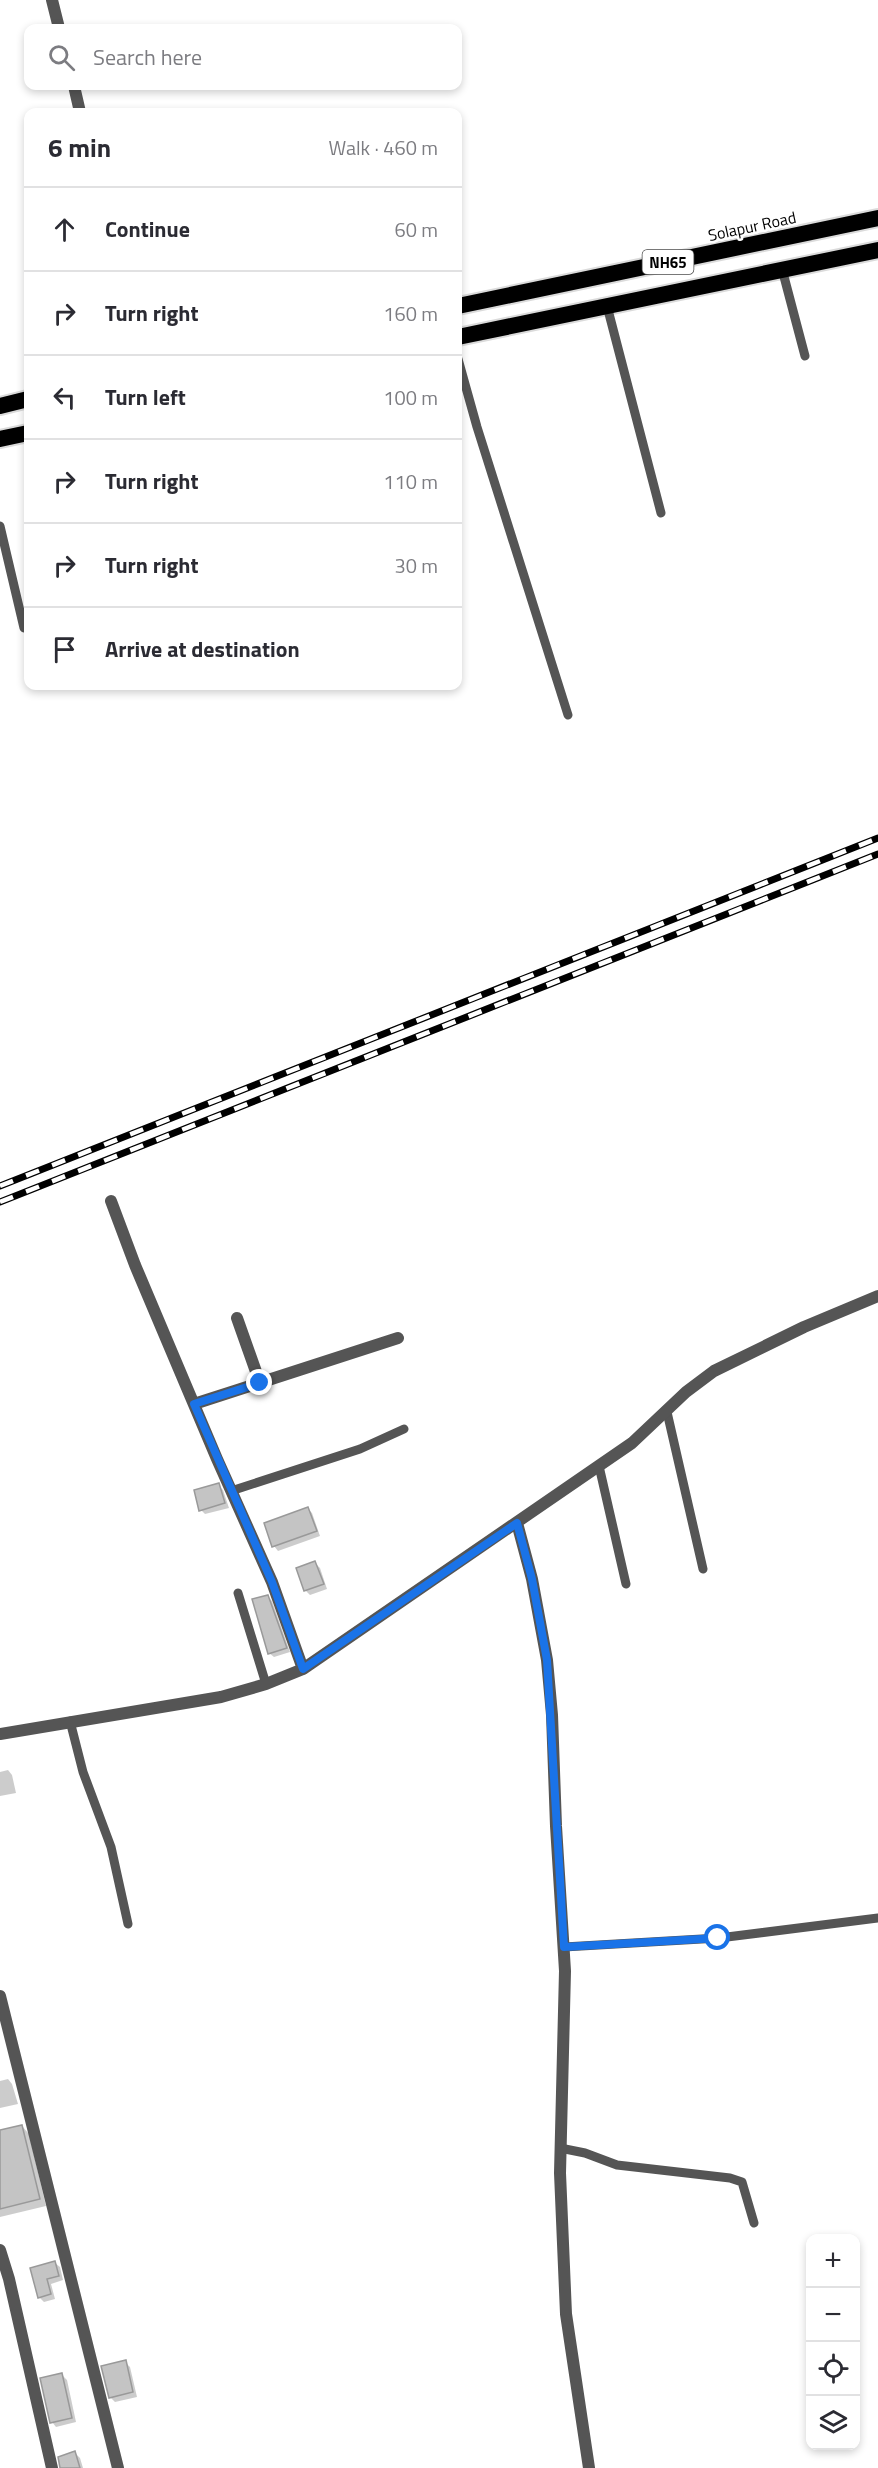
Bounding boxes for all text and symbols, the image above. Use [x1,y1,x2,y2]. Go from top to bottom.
search box [24,24,462,90]
text: Search here [93,40,202,74]
icon: search [45,41,78,74]
text: 6 min [48,128,111,167]
text: Walk · 460 m [329,132,438,163]
street label: Solapur Road [706,205,798,247]
text: Continue [105,212,190,246]
icon: ahead [48,213,81,246]
text: 60 m [394,214,438,245]
road number: NH65 [642,250,694,274]
text: Turn right [105,296,199,330]
icon: right [48,297,81,330]
text: 160 m [383,298,438,329]
text: Turn left [105,380,186,414]
icon: left [48,381,81,414]
text: 100 m [383,382,438,413]
text: Turn right [105,464,199,498]
icon: right [48,465,81,498]
text: 110 m [383,466,438,497]
text: Turn right [105,548,199,582]
icon: right [48,549,81,582]
text: 30 m [394,550,438,581]
text: Arrive at destination [105,632,300,666]
icon: arrive [48,633,81,666]
route end [246,1369,272,1395]
route start [704,1924,730,1950]
map controls [806,2234,860,2450]
button: + [806,2234,860,2288]
button: − [806,2288,860,2342]
button: locate [806,2342,860,2396]
button: layers [806,2396,860,2450]

